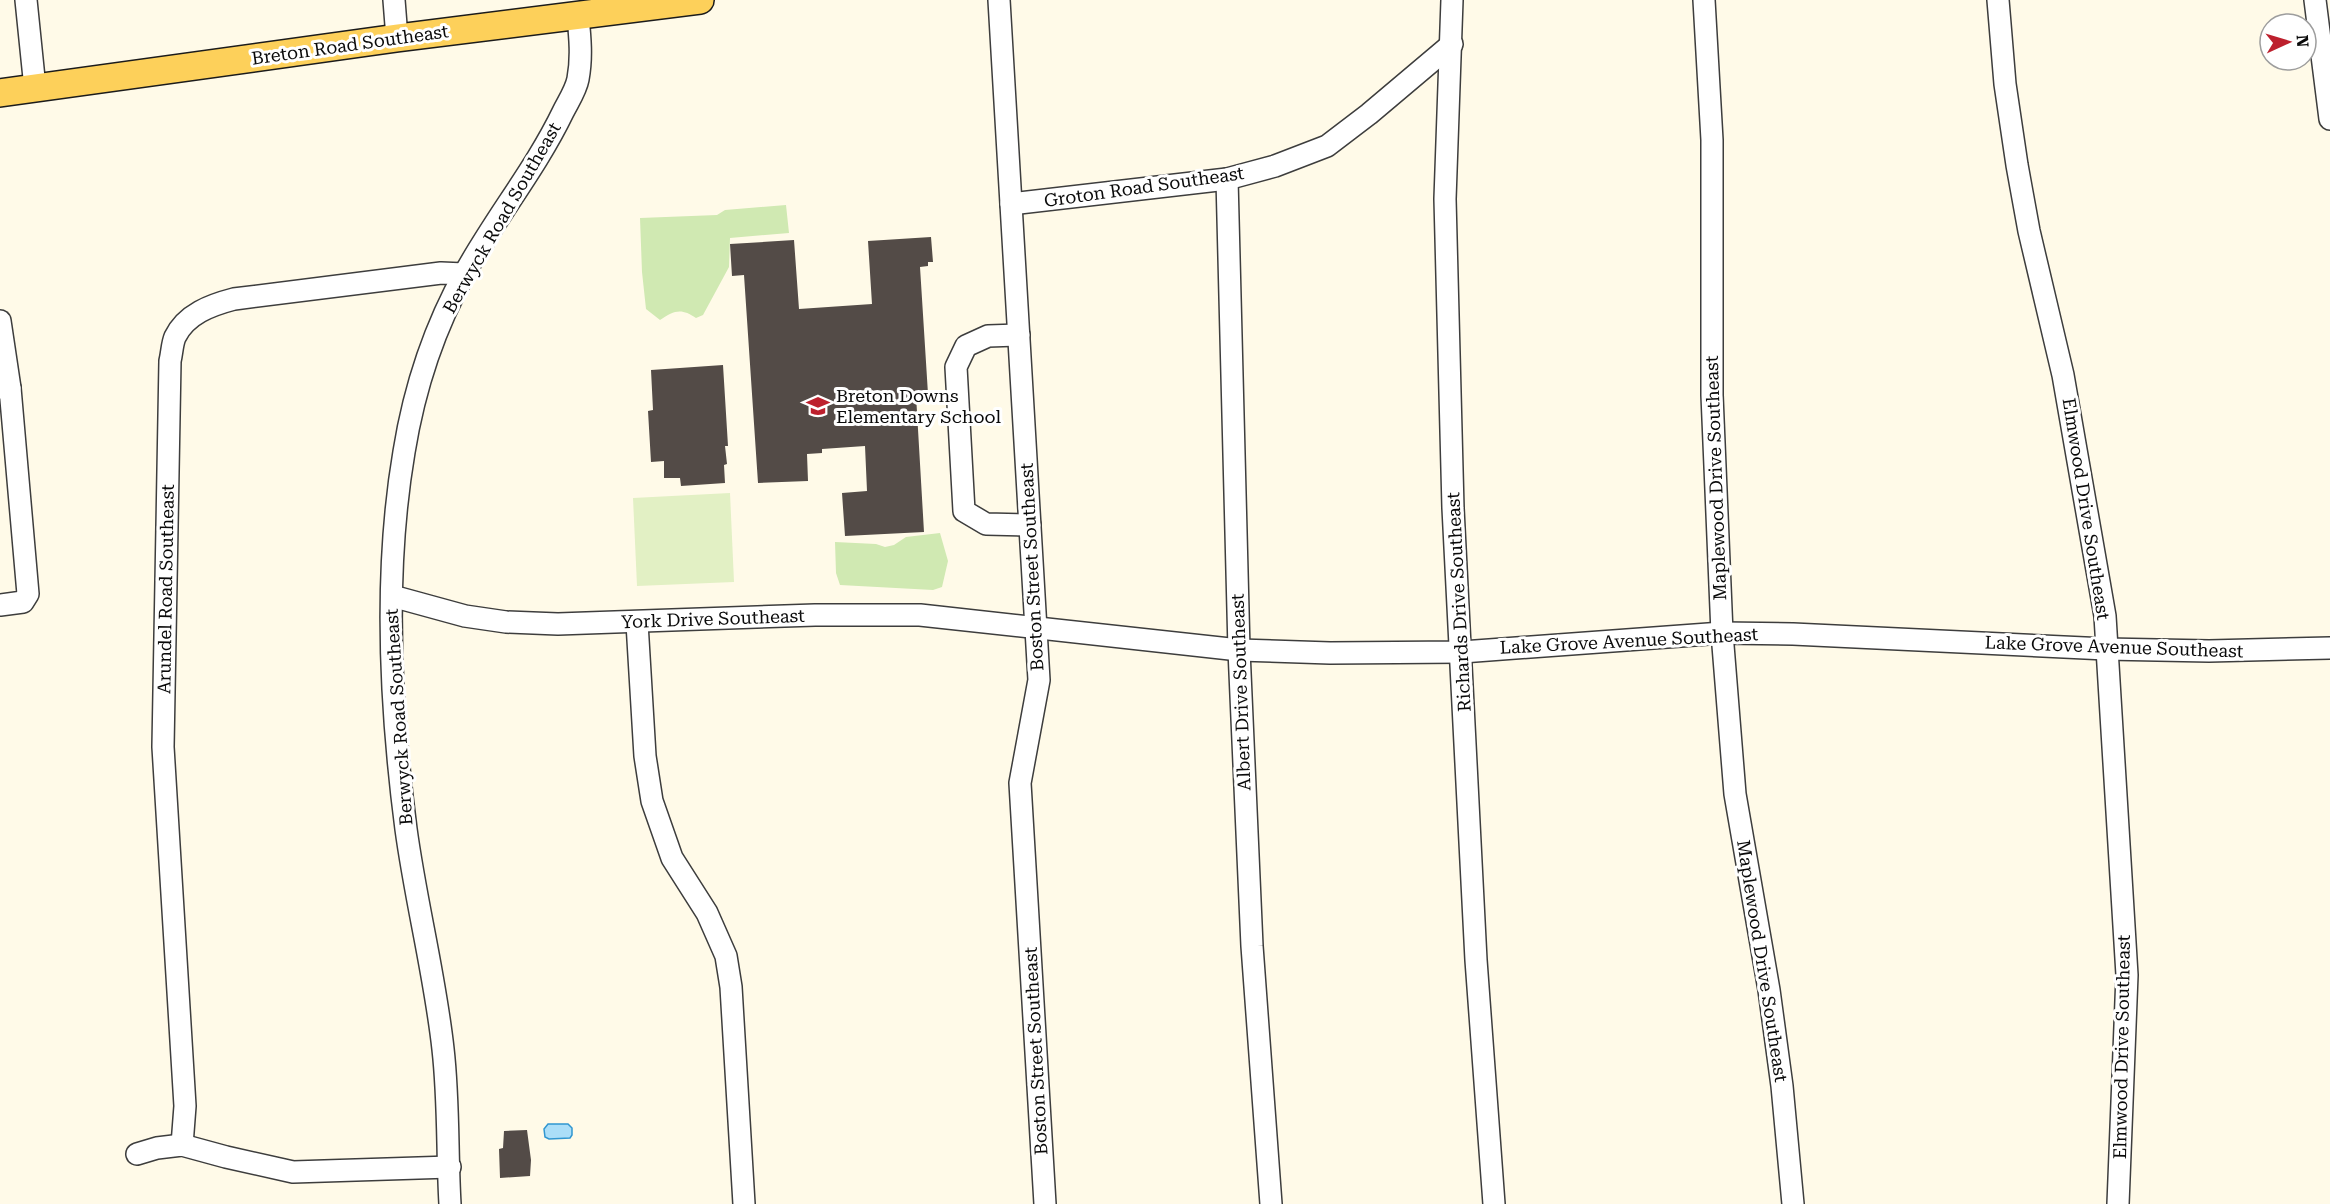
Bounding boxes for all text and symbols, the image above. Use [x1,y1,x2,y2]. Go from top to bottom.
north arrow [2258,12,2318,72]
street label: Breton Road Southeast [250,20,450,69]
text: N [2293,34,2312,48]
street label: Berwyck Road Southeast [438,118,565,317]
street label: Groton Road Southeast [1043,162,1246,211]
street label: Maplewood Drive Southeast [1701,355,1730,601]
place label: Breton Downs Elementary School [836,385,1001,427]
school or university icon: Breton Downs Elementary School [805,393,831,419]
street label: Elmwood Drive Southeast [2059,396,2114,622]
street label: Boston Street Southeast [1016,462,1047,672]
street label: Arundel Road Southeast [153,484,178,694]
street label: Richards Drive Southeast [1442,491,1475,712]
street label: Albert Drive Southeast [1227,593,1254,791]
street label: York Drive Southeast [621,605,805,632]
street label: Berwyck Road Southeast [380,608,417,826]
street label: Lake Grove Avenue Southeast [1499,623,1759,658]
street label: Lake Grove Avenue Southeast [1984,631,2244,662]
street label: Maplewood Drive Southeast [1733,838,1792,1084]
street label: Elmwood Drive Southeast [2109,934,2134,1159]
street label: Boston Street Southeast [1020,946,1051,1156]

